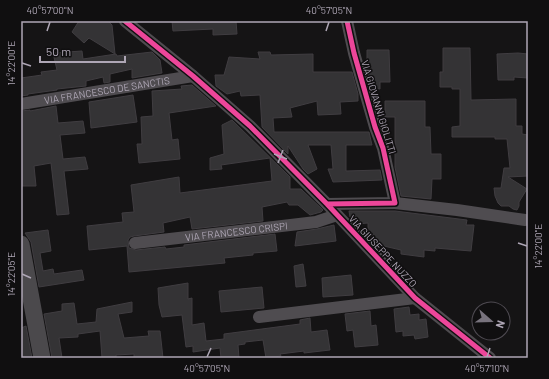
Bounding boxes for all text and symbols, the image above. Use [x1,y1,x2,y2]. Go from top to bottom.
text: 40°57'00"N [27,4,73,16]
text: 40°57'05"N [306,4,352,16]
scale bar [40,38,125,64]
text: 14°22'00"E [5,41,17,85]
text: 50 m [46,44,71,58]
street label: VIA GIOVANNI GIOLITTI [359,59,399,155]
street label: VIA FRANCESCO DE SANCTIS [43,74,171,106]
street label: VIA GIUSEPPE NUZZO [347,213,419,289]
street label: VIA FRANCESCO CRISPI [184,219,288,243]
text: 14°22'00"E [532,224,544,268]
text: 14°22'05"E [5,252,17,296]
north arrow [471,301,511,341]
text: N [494,319,508,330]
text: 40°57'05"N [184,362,230,374]
text: 40°57'10"N [465,362,509,374]

